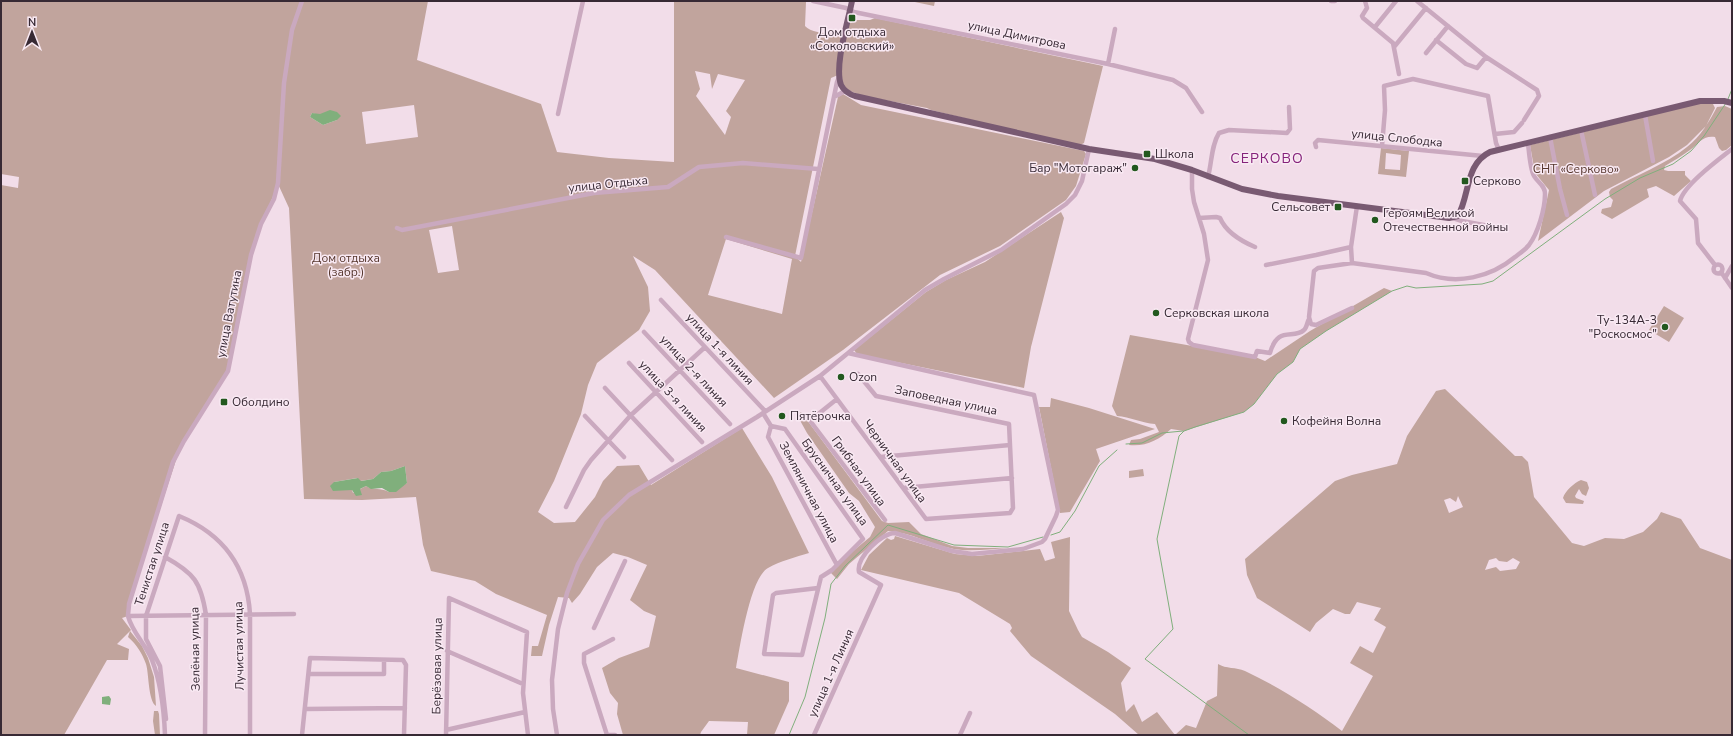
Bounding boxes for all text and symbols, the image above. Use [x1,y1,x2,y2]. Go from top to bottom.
north arrow [12,12,52,52]
marker: Дом отдыха «Соколовский» [847,13,857,23]
text: N [28,15,36,30]
street label: улица Димитрова [966,17,1068,53]
place label: Дом отдыха «Соколовский» [810,24,894,54]
street label: улица Слободка [1351,125,1443,151]
place label: Школа [1155,146,1194,162]
marker: Школа [1142,149,1152,159]
district label: СЕРКОВО [1230,149,1304,168]
place label: Бар "Мотогараж" [1029,160,1127,176]
park label: СНТ «Серково» [1533,161,1619,177]
marker: Бар "Мотогараж" [1130,163,1140,173]
street label: улица Отдыха [568,172,648,196]
place label: Серково [1473,173,1521,189]
marker: Серково [1460,176,1470,186]
place label: Сельсовет [1271,199,1331,215]
marker: Сельсовет [1333,202,1343,212]
place label: Героям Великой Отечественной войны [1383,205,1508,235]
marker: Героям Великой Отечественной войны [1370,215,1380,225]
park label: Дом отдыха (забр.) [312,250,380,280]
street label: улица Ватутина [213,269,245,359]
place label: Серковская школа [1164,305,1269,321]
marker: Серковская школа [1151,308,1161,318]
street label: улица 1-я линия [683,310,757,388]
place label: Ту-134А-3 "Роскосмос" [1589,312,1657,342]
marker: Ту-134А-3 "Роскосмос" [1660,322,1670,332]
street label: улица 2-я линия [657,332,731,410]
street label: улица 3-я линия [636,357,710,435]
place label: Ozon [849,369,877,385]
marker: Ozon [836,372,846,382]
street label: Заповедная улица [893,381,999,419]
place label: Оболдино [232,394,290,410]
marker: Оболдино [219,397,229,407]
place label: Пятёрочка [790,408,851,424]
marker: Пятёрочка [777,411,787,421]
place label: Кофейня Волна [1292,413,1381,429]
street label: Черничная улица [859,416,931,506]
marker: Кофейня Волна [1279,416,1289,426]
street label: Грибная улица [828,433,890,509]
street label: Брусничная улица [798,435,872,529]
street label: Земляничная улица [775,439,843,545]
street label: Тенистая улица [131,520,173,608]
street label: Лучистая улица [230,601,248,691]
street label: Зелёная улица [186,607,204,691]
street label: Берёзовая улица [428,617,446,715]
street label: улица 1-я Линия [804,626,858,720]

